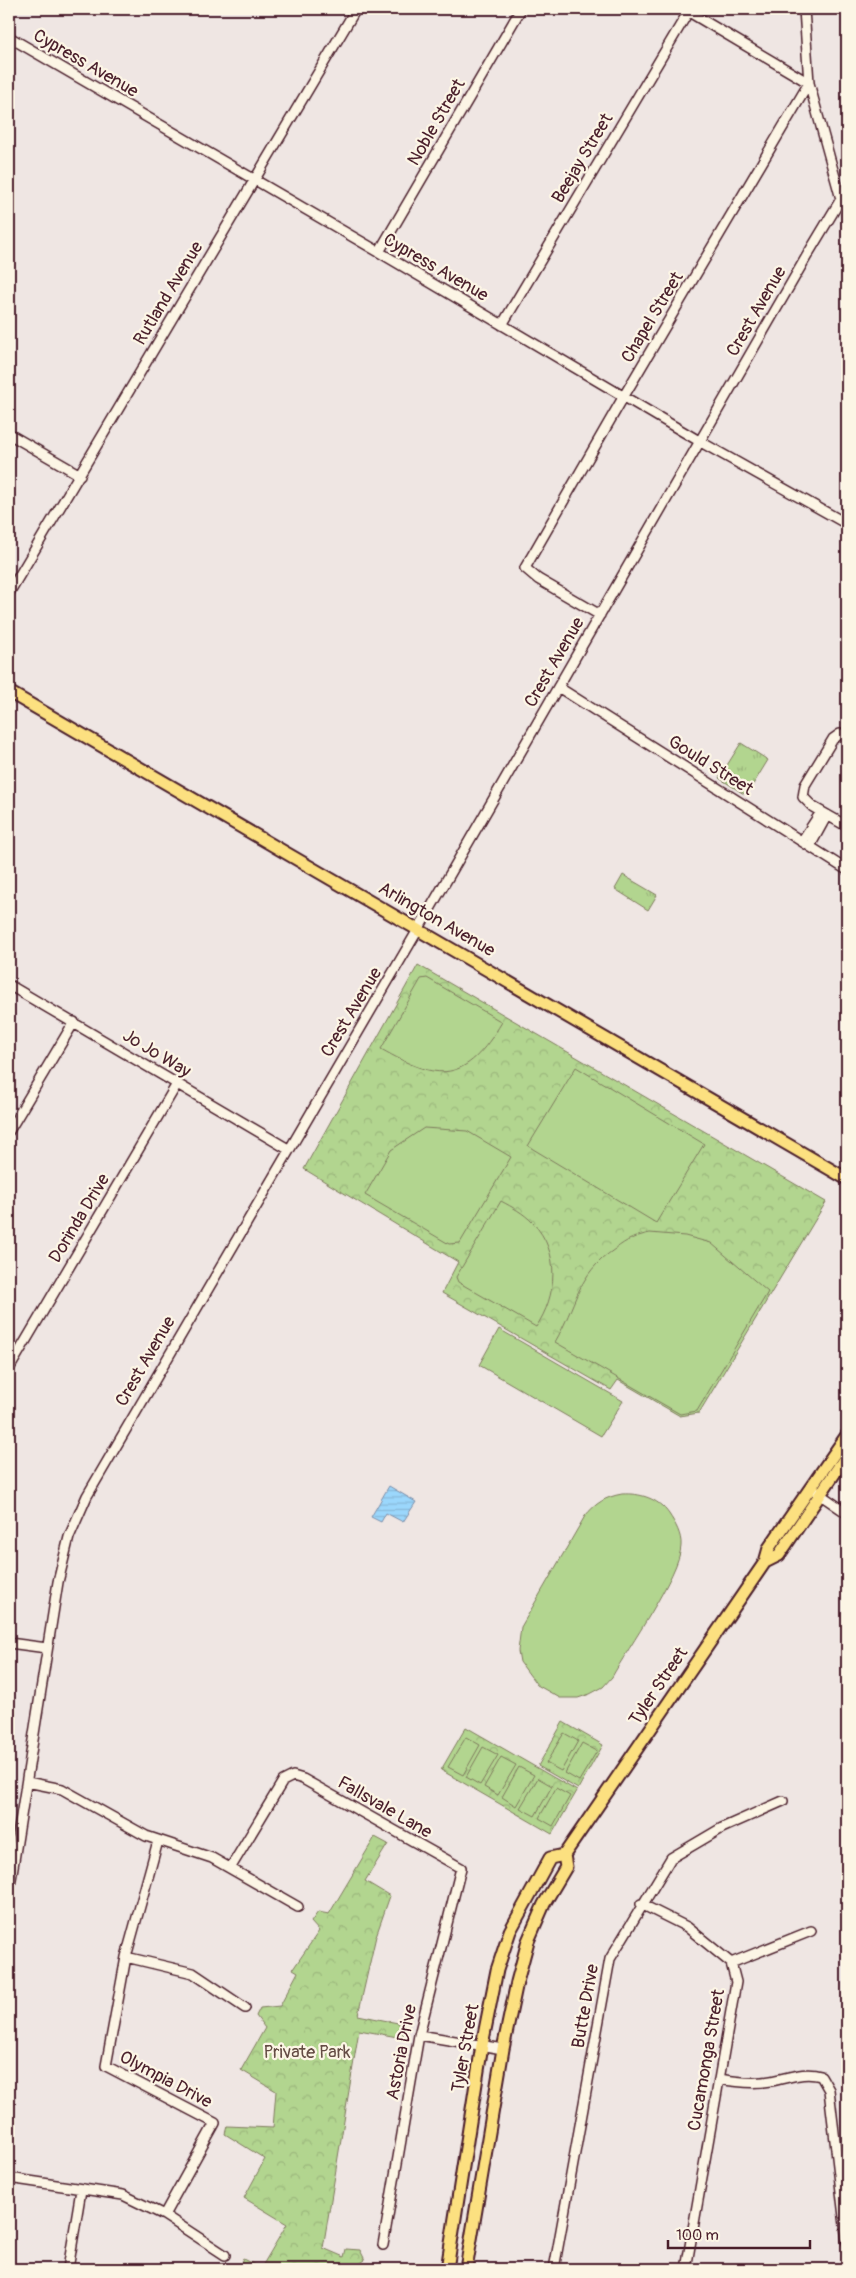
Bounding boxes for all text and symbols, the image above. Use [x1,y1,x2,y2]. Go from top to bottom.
street label: Cypress Avenue [29,24,143,103]
street label: Noble Street [402,74,471,170]
street label: Beejay Street [547,108,619,207]
street label: Cypress Avenue [379,228,493,307]
street label: Rutland Avenue [128,237,209,349]
street label: Crest Avenue [721,262,792,361]
street label: Chapel Street [616,267,689,367]
street label: Crest Avenue [519,613,590,712]
street label: Gould Street [664,730,758,801]
street label: Arlington Avenue [374,877,499,962]
street label: Crest Avenue [316,963,387,1061]
street label: Jo Jo Way [118,1024,195,1083]
street label: Dorinda Drive [44,1169,115,1267]
street label: Crest Avenue [110,1312,181,1411]
street label: Tyler Street [624,1642,693,1730]
street label: Fallsvale Lane [333,1771,436,1844]
street label: Butte Drive [567,1962,604,2050]
street label: Cucamonga Street [683,1987,730,2133]
street label: Tyler Street [446,2001,485,2094]
street label: Astoria Drive [381,2002,422,2102]
park label: Private Park [263,2041,351,2064]
street label: Olympia Drive [115,2045,216,2114]
scale bar [668,2218,811,2250]
text: 100 m [676,2226,719,2245]

